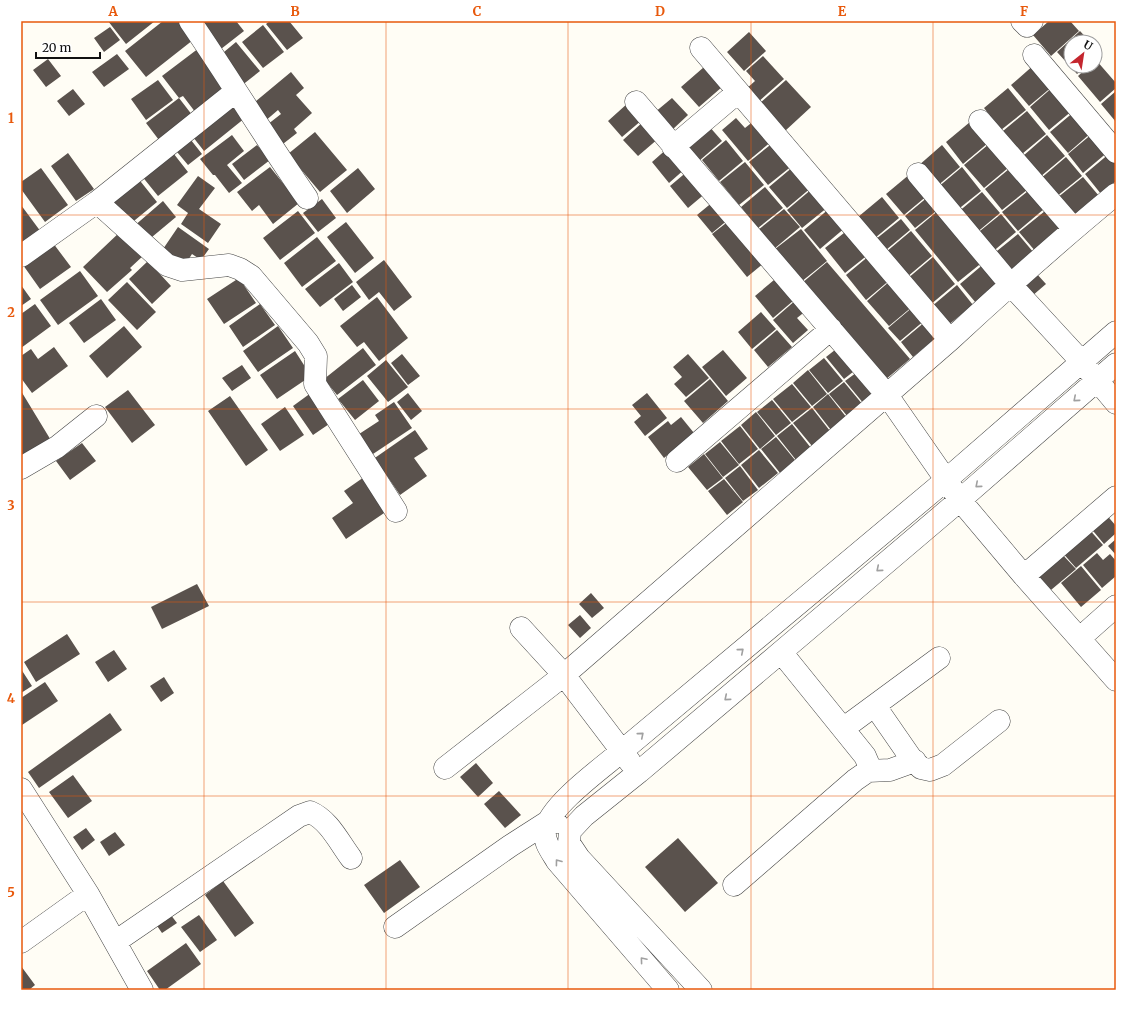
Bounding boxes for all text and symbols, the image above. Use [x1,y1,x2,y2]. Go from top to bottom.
text: A [107,3,118,20]
text: B [290,3,300,20]
text: C [473,3,482,20]
text: D [655,3,665,20]
text: E [838,3,847,20]
text: F [1020,3,1028,20]
scale bar [36,34,100,60]
north arrow [1063,34,1103,74]
text: U [1081,37,1096,54]
text: 20 m [42,40,71,55]
text: 1 [8,110,14,127]
text: 2 [7,304,15,321]
one-way arrow [1073,395,1081,402]
one-way arrow [975,480,983,487]
text: 3 [7,497,15,514]
one-way arrow [876,564,884,571]
one-way arrow [736,649,743,656]
text: 4 [7,690,16,707]
one-way arrow [724,694,731,701]
one-way arrow [637,732,644,739]
one-way arrow [556,859,563,866]
text: 5 [7,884,15,901]
one-way arrow [640,958,647,965]

